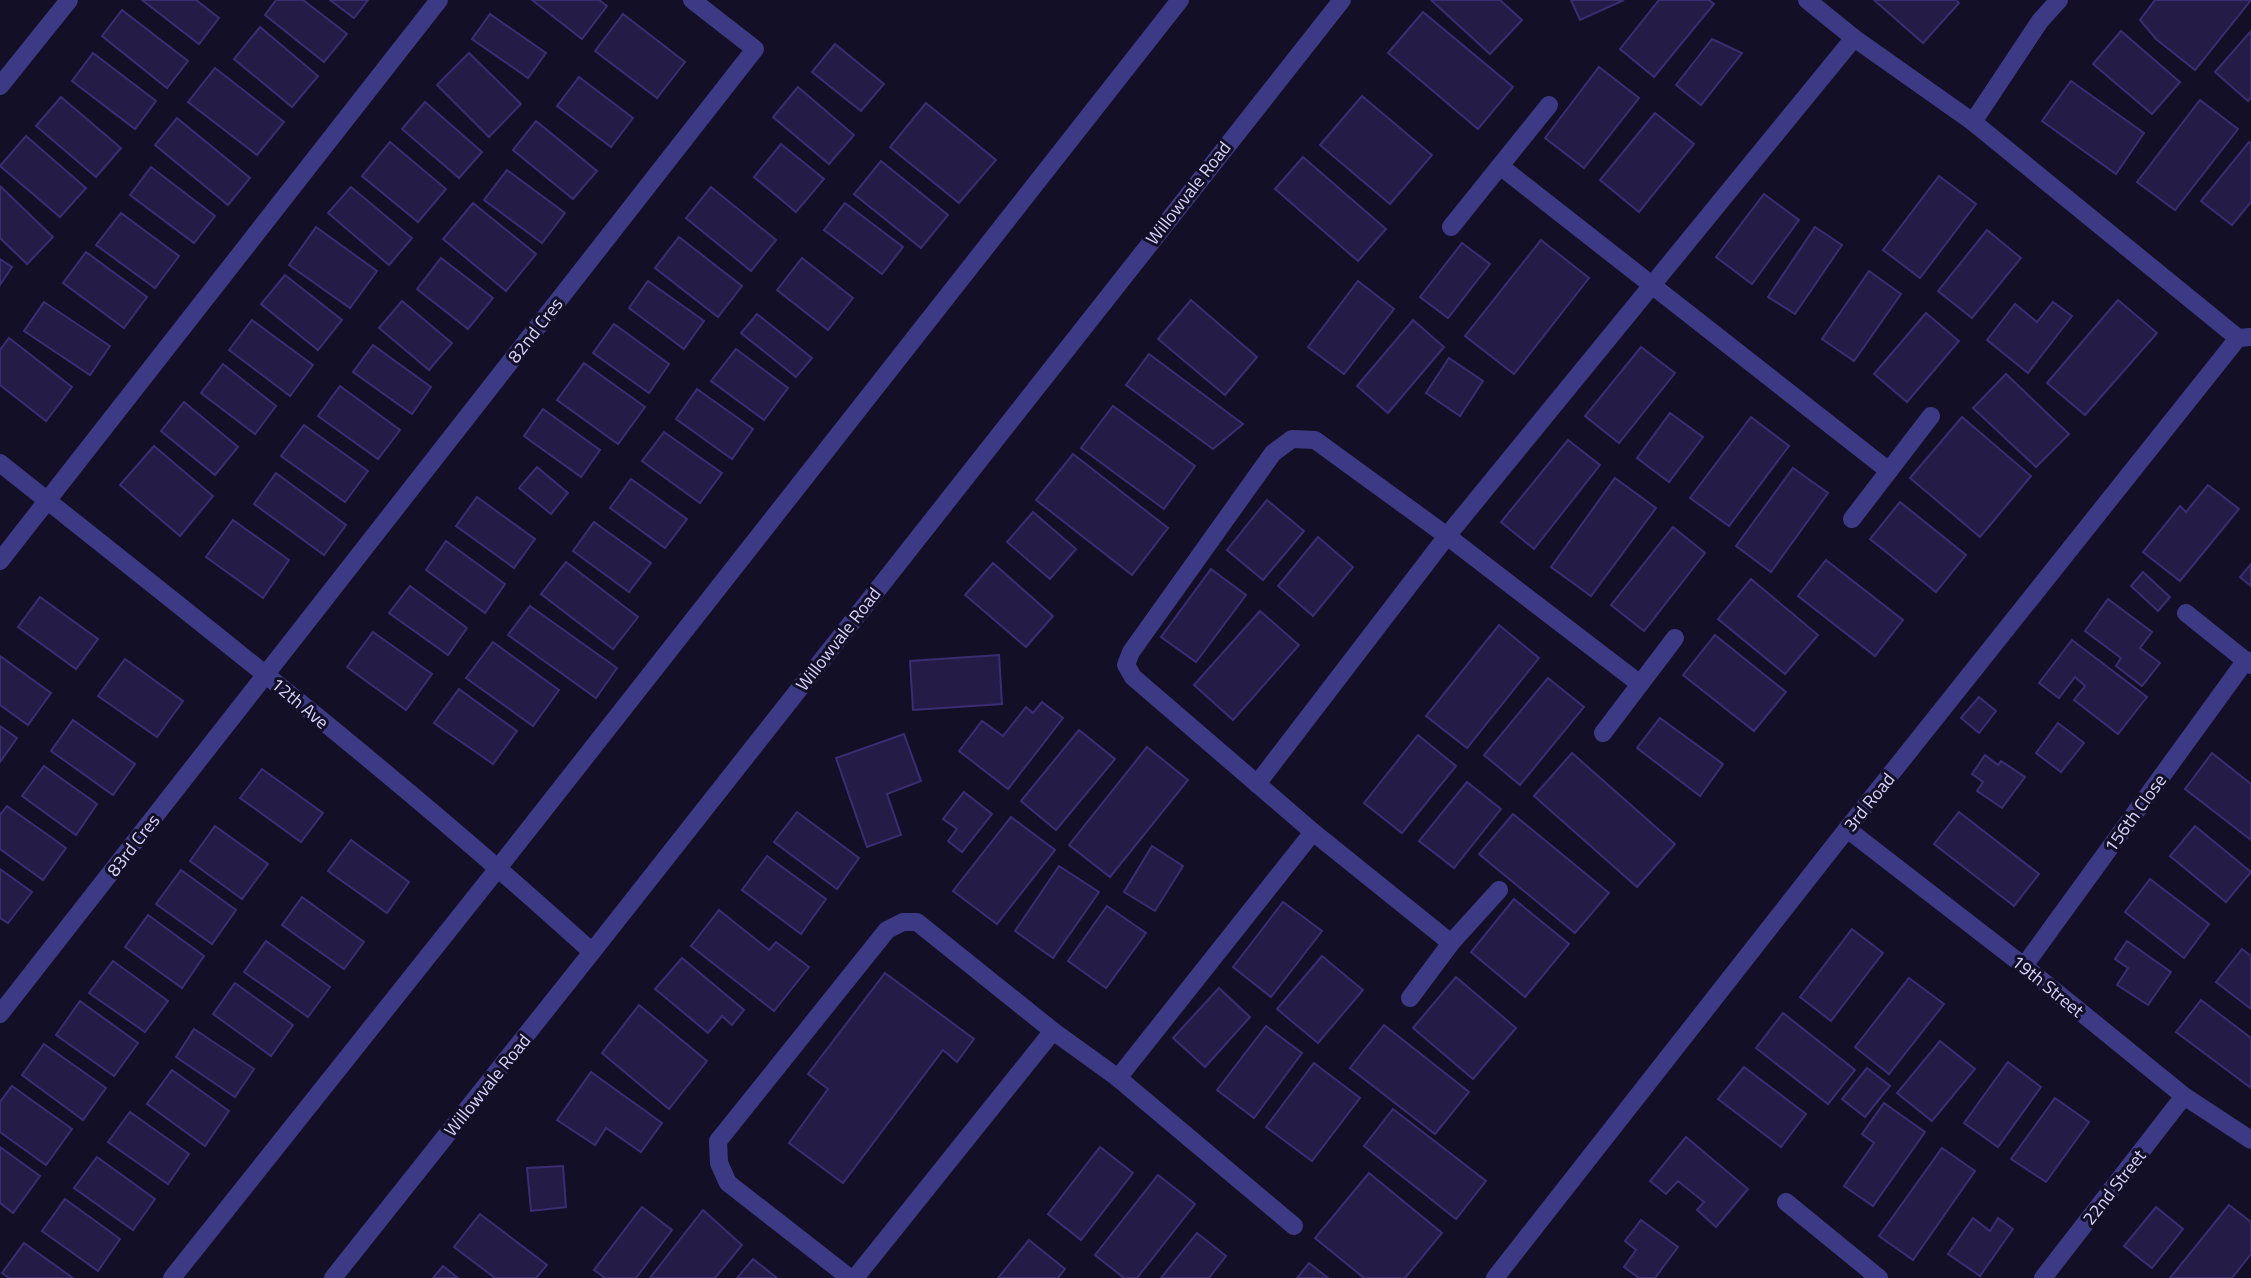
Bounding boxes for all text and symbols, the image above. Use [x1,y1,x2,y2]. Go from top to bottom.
street label: Willowvale Road [1139,135,1237,251]
street label: 82nd Cres [501,292,569,368]
street label: Willowvale Road [789,581,887,697]
street label: 12th Ave [265,671,335,735]
street label: 3rd Road [1837,767,1901,837]
street label: 156th Close [2097,768,2173,858]
street label: 83rd Cres [100,808,166,882]
street label: 19th Street [2006,948,2091,1024]
street label: Willowvale Road [437,1028,537,1142]
street label: 22nd Street [2076,1143,2153,1231]

